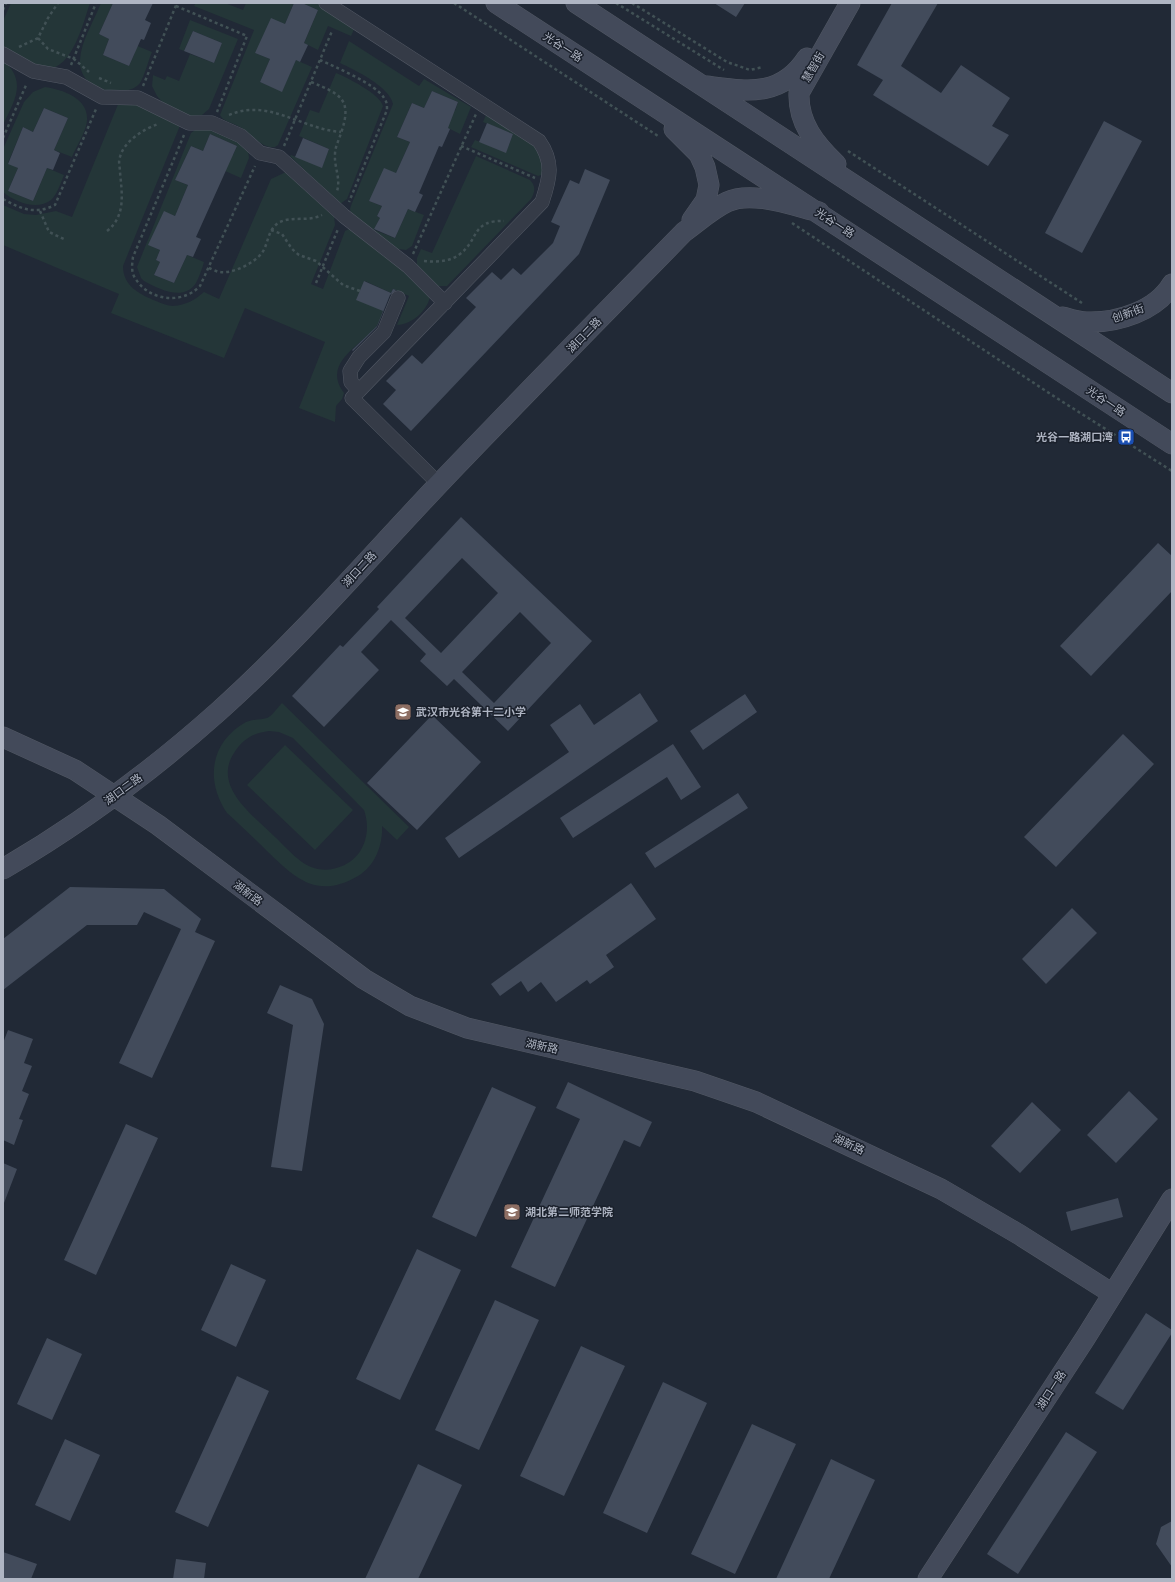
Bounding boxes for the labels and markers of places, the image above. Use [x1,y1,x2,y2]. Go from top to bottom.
bus stop icon: 光谷一路湖口湾 [1116,427,1136,447]
place label: 光谷一路湖口湾 [1036,431,1113,444]
school or university icon: 武汉市光谷第十二小学 [393,702,413,722]
place label: 武汉市光谷第十二小学 [416,706,526,719]
school or university icon: 湖北第二师范学院 [502,1202,522,1222]
place label: 湖北第二师范学院 [525,1206,613,1219]

